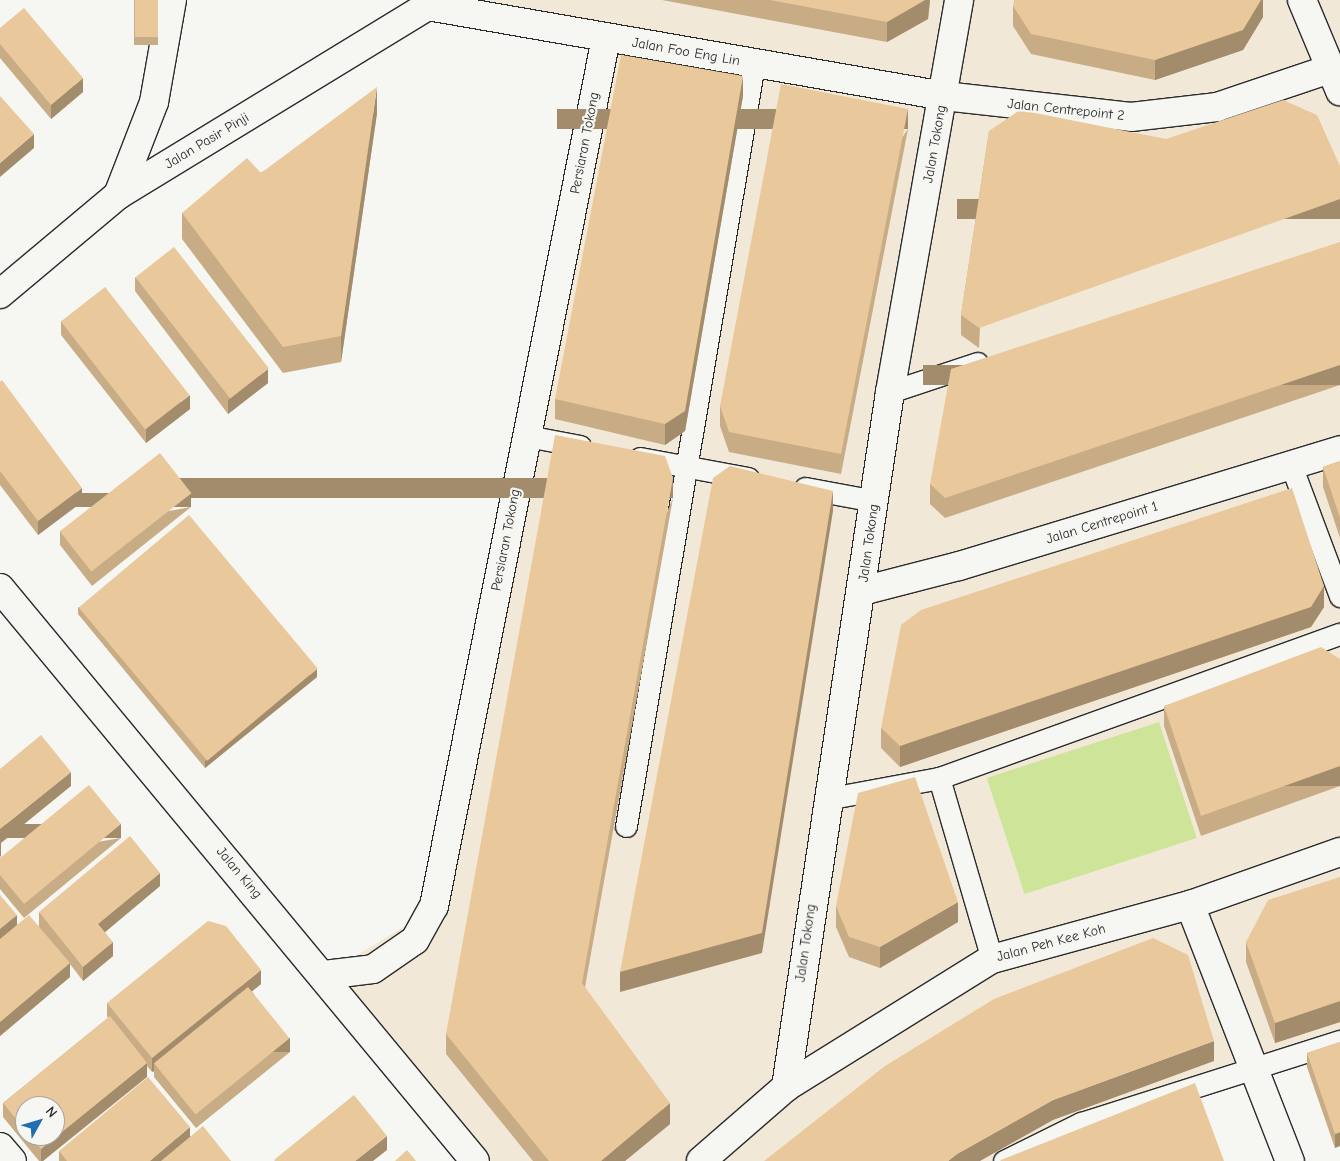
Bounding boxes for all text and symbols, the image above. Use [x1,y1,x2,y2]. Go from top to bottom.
street label: Jalan Foo Eng Lin [631,34,741,70]
street label: Persiaran Tokong [567,91,603,195]
street label: Jalan Centrepoint 2 [1007,95,1125,125]
street label: Jalan Tokong [920,104,950,184]
street label: Jalan Pasir Pinji [162,109,252,173]
street label: Persiaran Tokong [488,488,524,592]
street label: Jalan Centrepoint 1 [1044,498,1160,548]
street label: Jalan Tokong [855,503,883,583]
street label: Jalan King [212,844,266,902]
street label: Jalan Tokong [792,903,820,983]
street label: Jalan Peh Kee Koh [995,920,1107,966]
north arrow [15,1096,65,1146]
text: N [42,1103,61,1121]

